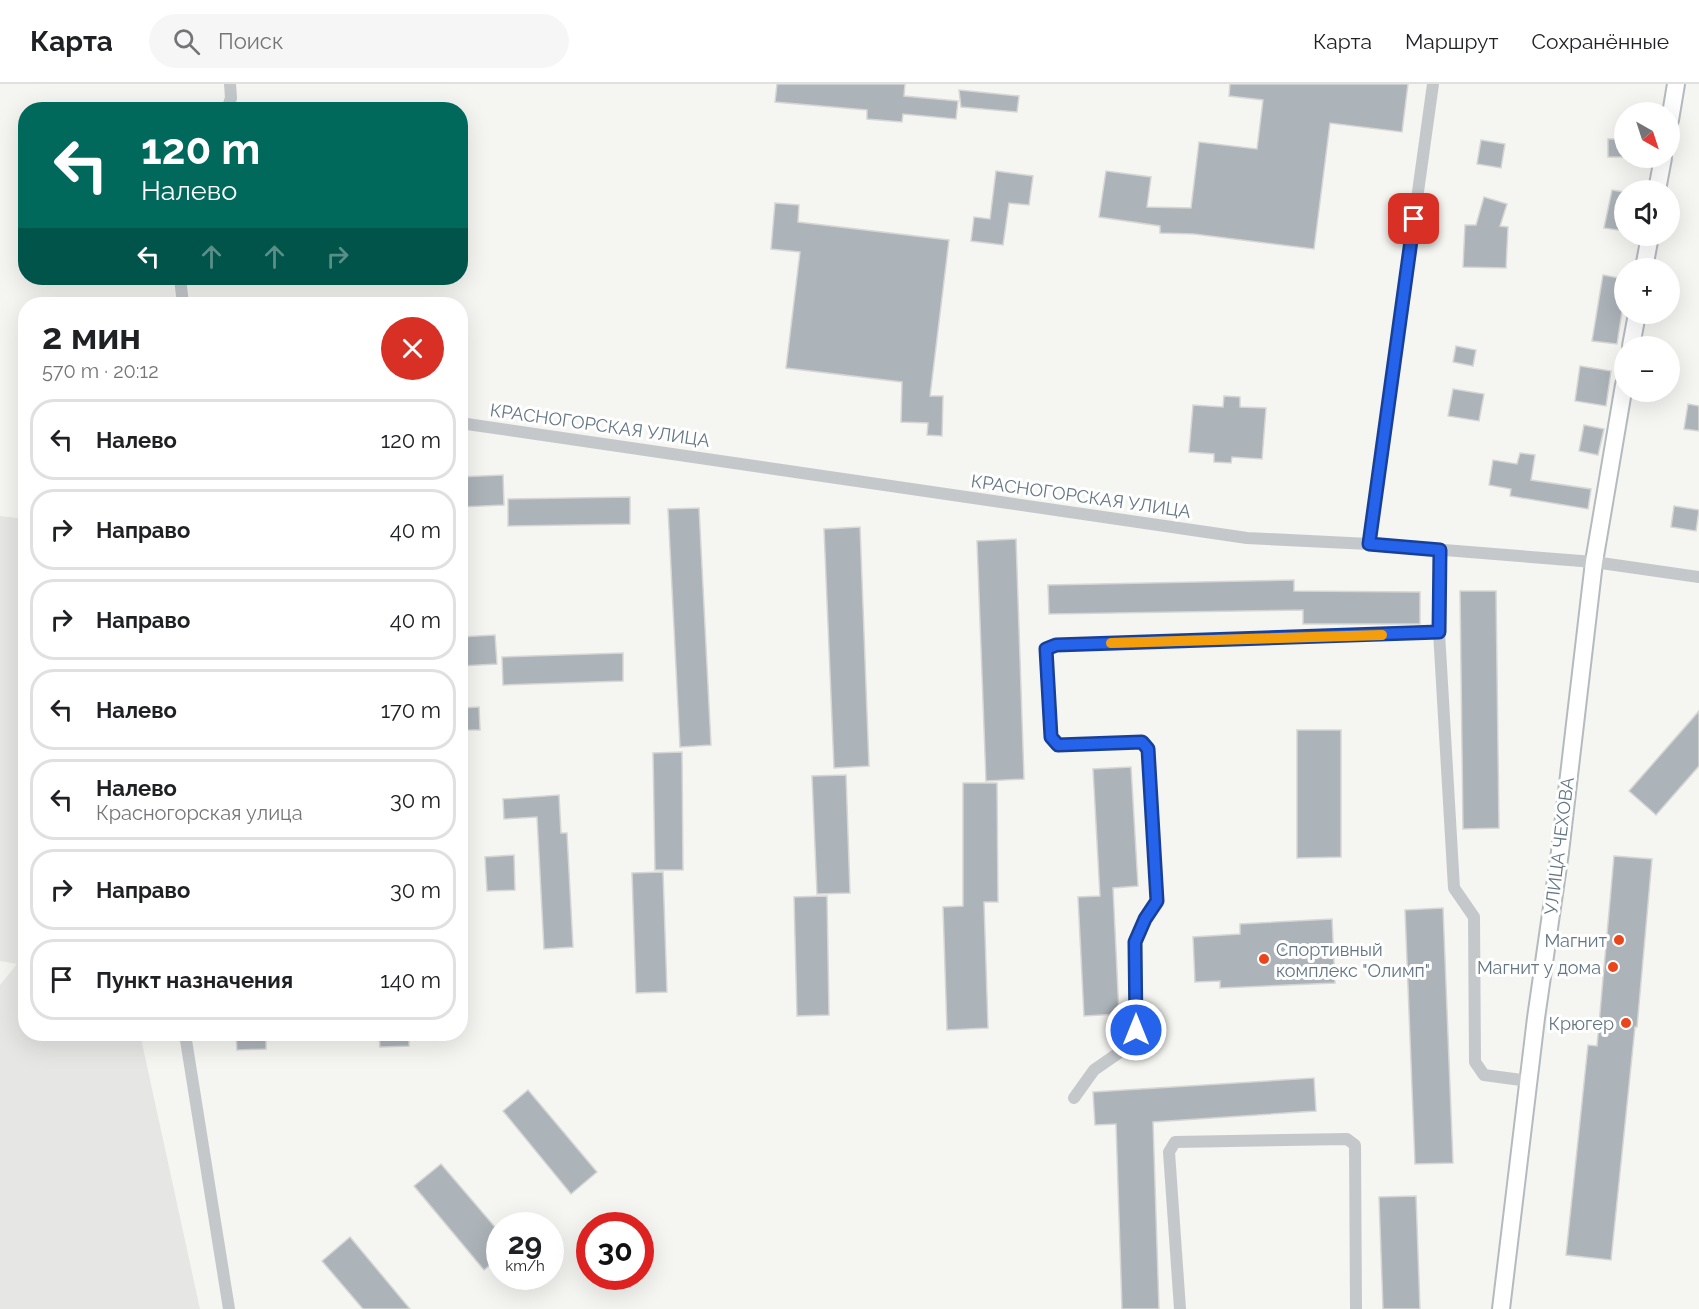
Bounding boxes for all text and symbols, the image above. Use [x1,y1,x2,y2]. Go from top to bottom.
search box [149,14,569,68]
text: Карта [30,25,113,58]
icon: search [170,25,203,58]
text: Поиск [218,28,283,54]
text: Карта [1313,29,1372,54]
text: Маршрут [1405,29,1498,54]
text: Сохранённые [1531,29,1669,54]
north arrow [1614,102,1680,168]
map controls [1614,102,1680,402]
text: 120 m [141,125,260,174]
icon: left [42,126,120,204]
text: Налево [141,175,237,206]
button: sound [1614,180,1680,246]
pin [1388,193,1439,244]
icon: arrive [1397,202,1430,235]
icon: left [132,240,165,273]
icon: ahead [195,240,228,273]
icon: ahead [258,240,291,273]
icon: right [321,240,354,273]
button: + [1614,258,1680,324]
text: 2 мин [42,315,141,357]
button: close [381,317,444,380]
button: − [1614,336,1680,402]
text: 570 m · 20:12 [42,359,159,383]
street label: КРАСНОГОРСКАЯ УЛИЦА [489,399,711,451]
icon: left [45,423,78,456]
text: Налево [96,427,177,453]
text: 120 m [381,427,441,453]
street label: КРАСНОГОРСКАЯ УЛИЦА [970,470,1192,522]
icon: right [45,513,78,546]
text: Направо [96,517,190,543]
text: 40 m [390,517,441,543]
icon: right [45,603,78,636]
text: Направо [96,607,190,633]
text: 40 m [390,607,441,633]
icon: left [45,693,78,726]
text: Налево [96,697,177,723]
text: 170 m [381,697,441,723]
text: Налево [96,775,177,801]
street label: УЛИЦА ЧЕХОВА [1540,776,1578,916]
icon: left [45,783,78,816]
text: 30 m [390,787,441,813]
text: Красногорская улица [96,801,303,825]
icon: right [45,873,78,906]
text: Направо [96,877,190,903]
text: 30 m [390,877,441,903]
place label: Магнит [1544,930,1607,951]
marker: Магнит [1612,933,1626,947]
place label: Спортивный комплекс "Олимп" [1276,939,1430,981]
marker: Спортивный комплекс "Олимп" [1257,952,1271,966]
place label: Магнит у дома [1477,957,1601,978]
marker: Магнит у дома [1606,960,1620,974]
icon: arrive [45,963,78,996]
text: Пункт назначения [96,967,293,993]
text: 140 m [380,967,441,993]
position arrow [1104,998,1168,1062]
place label: Крюгер [1549,1013,1614,1034]
marker: Крюгер [1619,1016,1633,1030]
speed limit sign: 30 [576,1212,654,1290]
text: 29 [508,1226,542,1261]
text: km/h [505,1257,545,1275]

